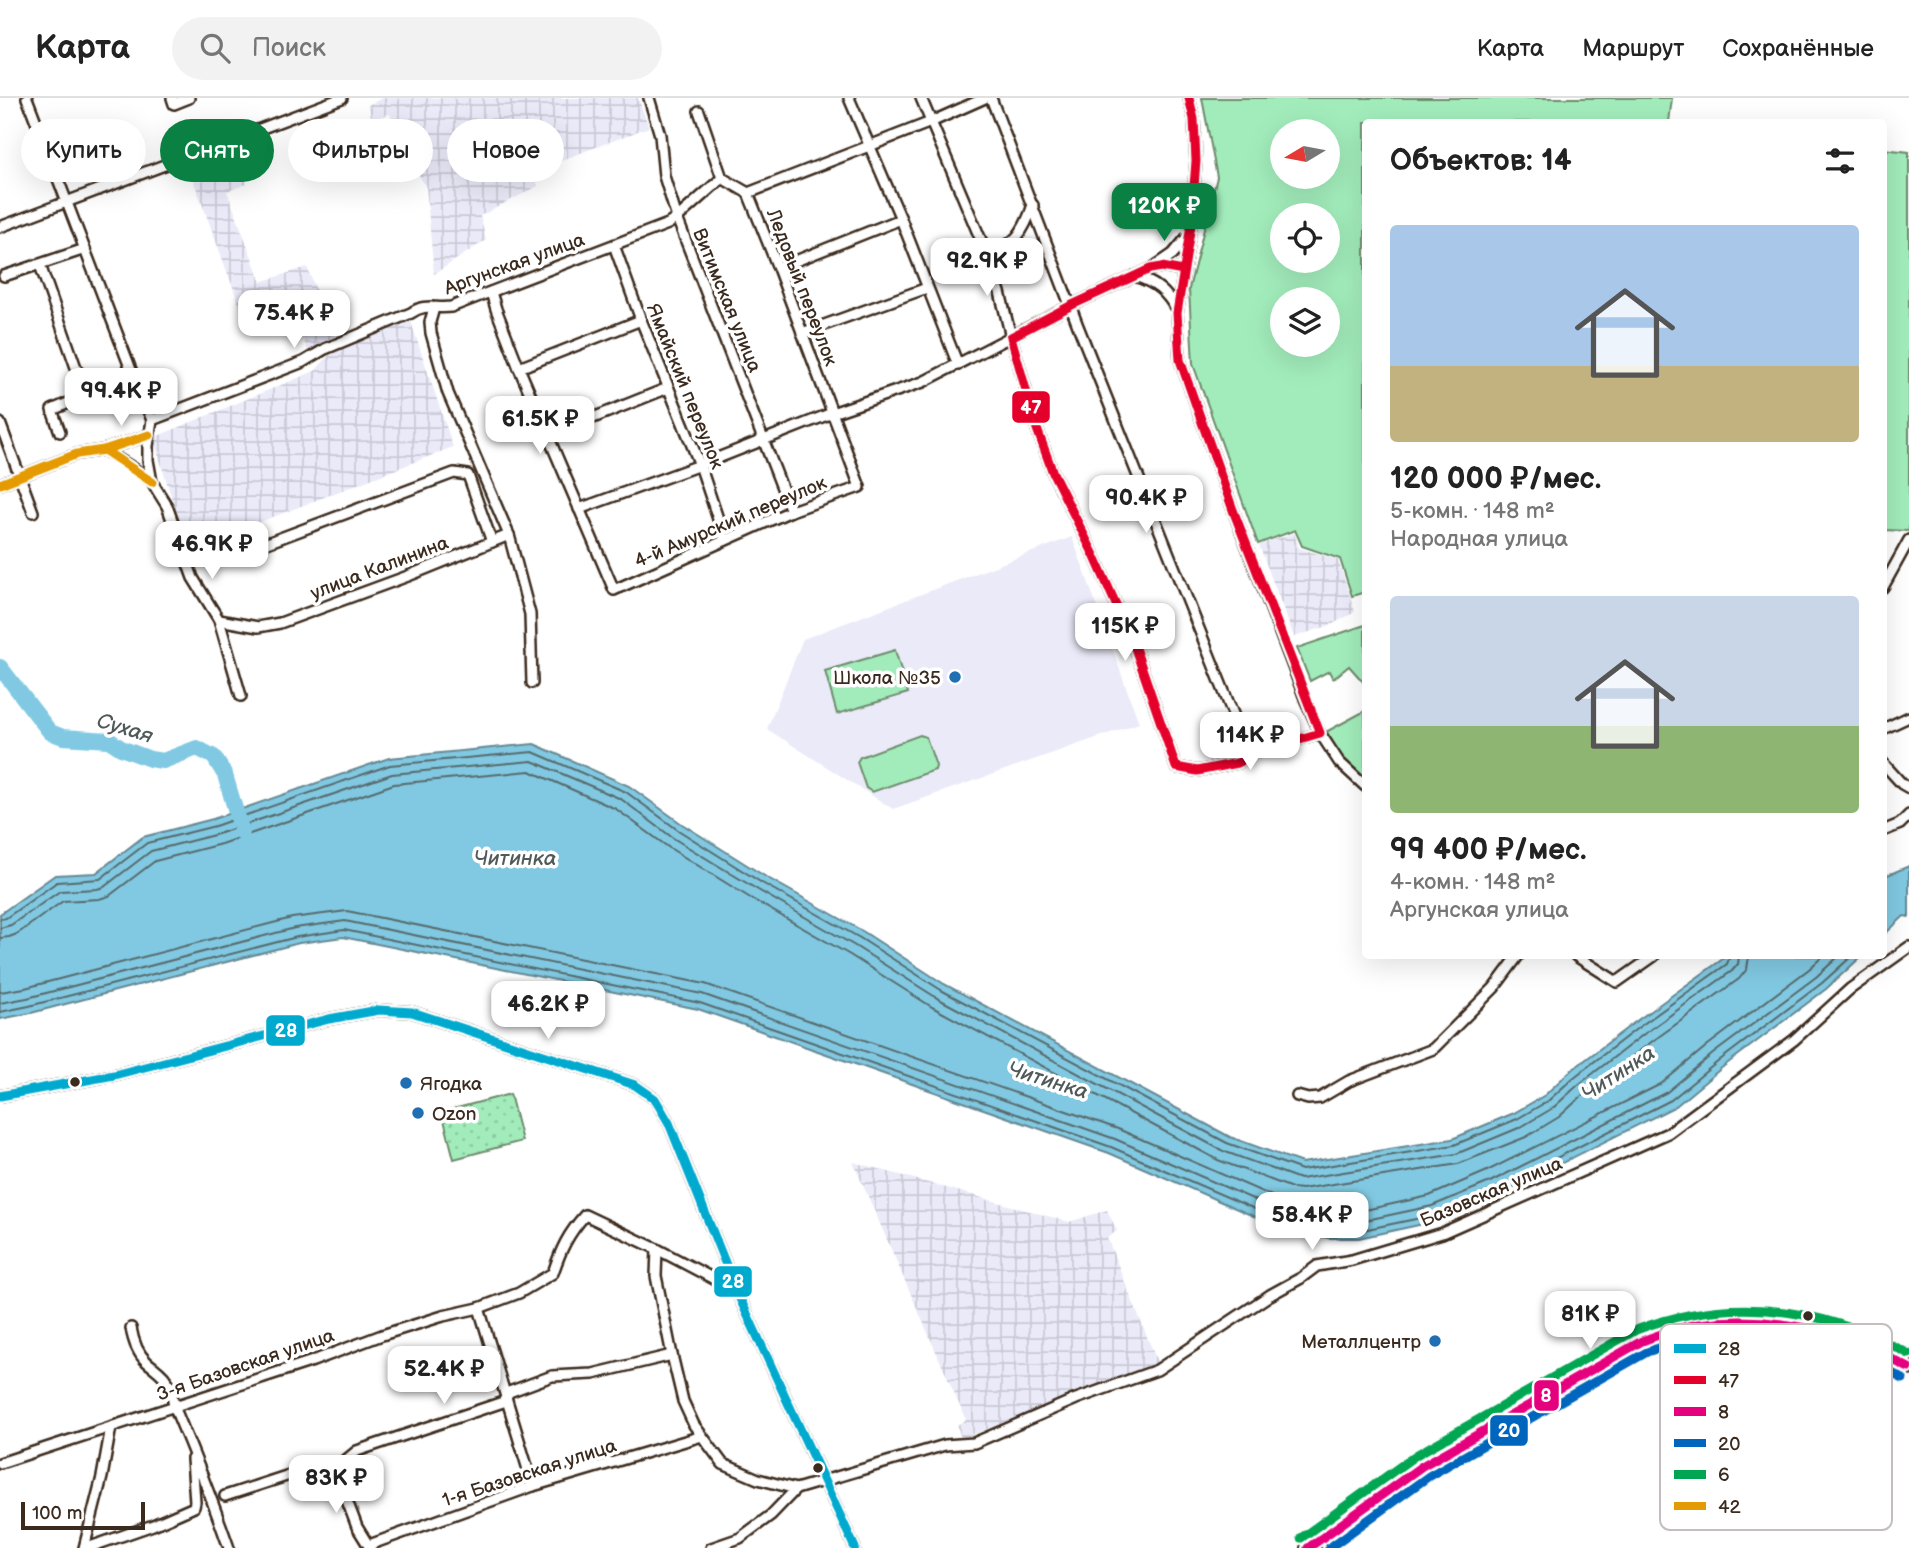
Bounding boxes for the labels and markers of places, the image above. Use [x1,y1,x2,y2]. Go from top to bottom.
pin: 120K ₽ [1107,184,1221,243]
pin: 92.9K ₽ [922,238,1052,298]
pin: 75.4K ₽ [229,290,359,350]
pin: 99.4K ₽ [56,368,186,428]
pin: 61.5K ₽ [475,396,605,456]
pin: 90.4K ₽ [1081,476,1211,535]
pin: 46.9K ₽ [147,522,277,581]
pin: 115K ₽ [1068,603,1182,663]
place label: Школа №35 [833,667,941,690]
marker: Школа №35 [947,669,963,685]
pin: 114K ₽ [1193,712,1307,772]
pin: 46.2K ₽ [483,982,613,1041]
place label: Ягодка [420,1073,482,1096]
unlabelled marker [68,1075,82,1089]
marker: Ягодка [398,1075,414,1091]
place label: Ozon [432,1103,477,1126]
marker: Ozon [410,1105,426,1121]
pin: 58.4K ₽ [1247,1192,1377,1252]
pin: 81K ₽ [1541,1292,1639,1351]
unlabelled marker [1801,1309,1815,1323]
place label: Металлцентр [1301,1331,1421,1354]
marker: Металлцентр [1427,1333,1443,1349]
pin: 52.4K ₽ [379,1346,509,1406]
pin: 83K ₽ [287,1456,385,1515]
unlabelled marker [811,1461,825,1475]

